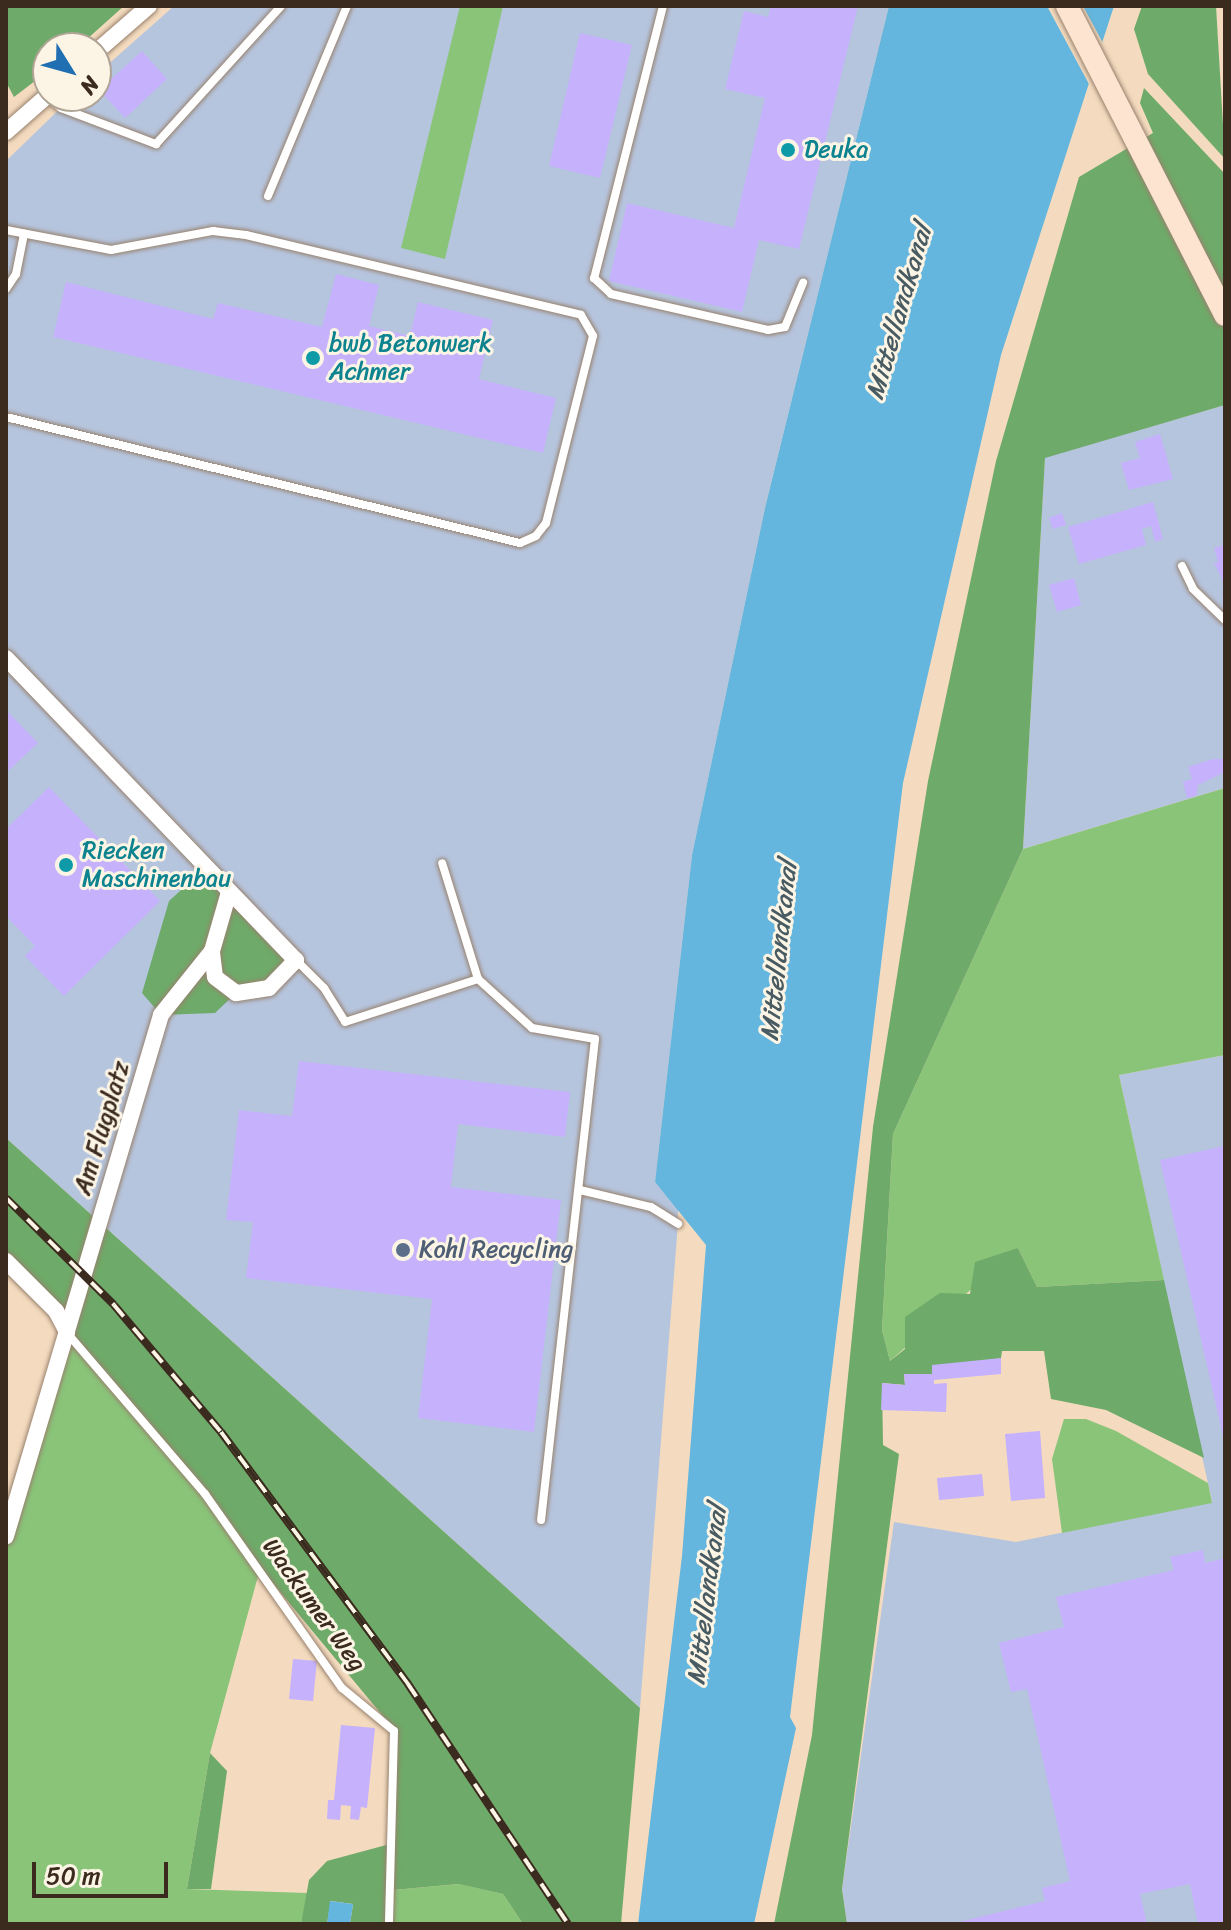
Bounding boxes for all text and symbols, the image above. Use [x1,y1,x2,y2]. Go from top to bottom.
north arrow [32,32,112,112]
text: N [70,68,110,103]
place label: Deuka [804,136,868,164]
marker: Deuka [779,141,797,159]
water label: Mittellandkanal [859,221,939,403]
place label: bwb Betonwerk Achmer [329,330,492,386]
marker: bwb Betonwerk Achmer [304,349,322,367]
place label: Riecken Maschinenbau [82,837,231,893]
marker: Riecken Maschinenbau [57,856,75,874]
water label: Mittellandkanal [754,860,804,1042]
street label: Am Flugplatz [68,1057,136,1199]
place label: Kohl Recycling [419,1236,573,1264]
marker: Kohl Recycling [394,1241,412,1259]
water label: Mittellandkanal [681,1504,733,1686]
street label: Wackumer Weg [256,1533,372,1677]
scale bar [36,1846,172,1896]
text: 50 m [46,1855,101,1897]

